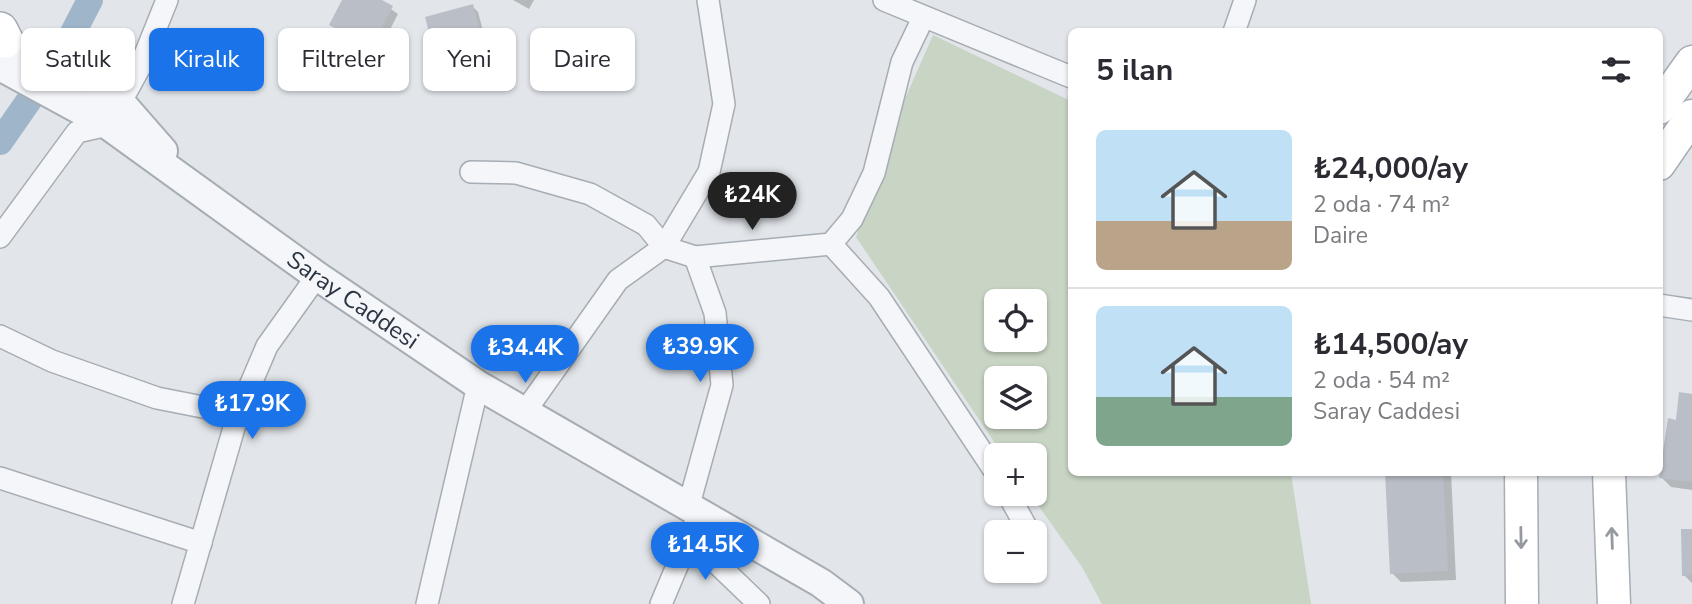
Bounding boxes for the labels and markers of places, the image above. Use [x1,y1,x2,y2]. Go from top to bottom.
pin: ₺24K [711,173,793,232]
pin: ₺39.9K [643,324,757,384]
pin: ₺34.4K [468,326,582,385]
pin: ₺17.9K [195,382,309,441]
pin: ₺14.5K [648,522,762,582]

